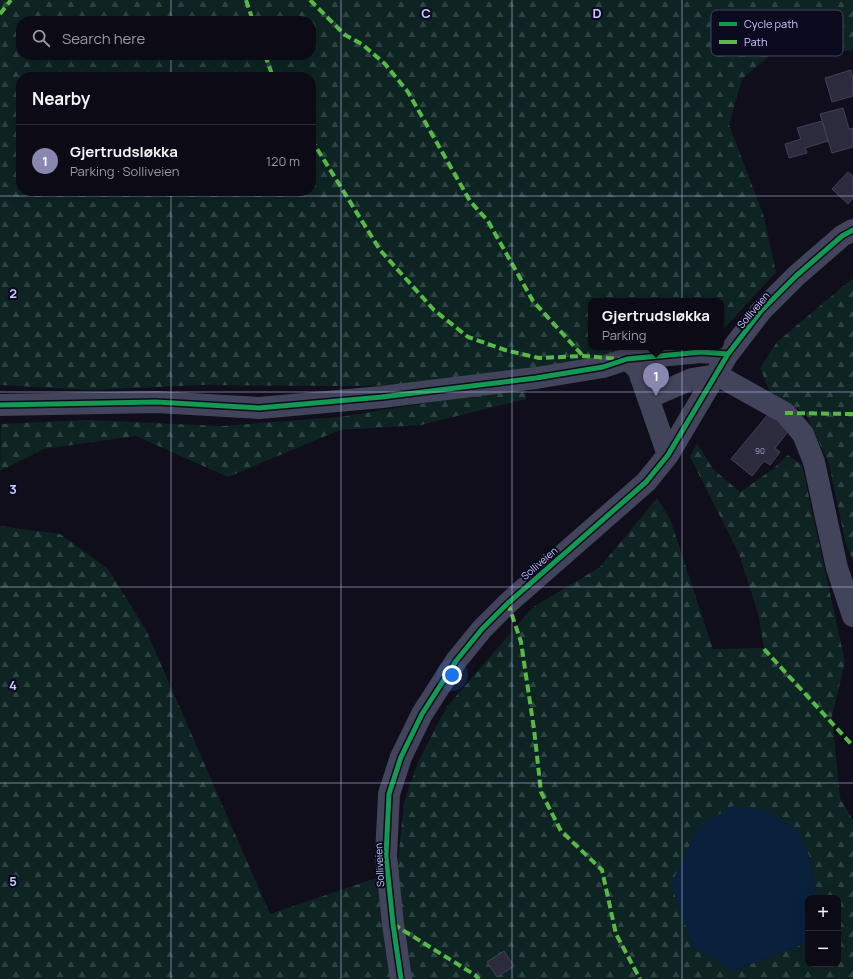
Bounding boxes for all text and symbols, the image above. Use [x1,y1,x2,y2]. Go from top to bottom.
text: C [421,4,431,22]
text: D [592,4,602,22]
legend [711,10,843,56]
search box [16,16,316,60]
text: Cycle path [744,16,798,31]
icon: search [30,27,52,49]
text: Search here [62,28,145,49]
text: Path [744,34,767,49]
text: Nearby [32,87,90,110]
text: Gjertrudsløkka [70,141,178,162]
text: 1 [42,152,48,170]
text: 120 m [266,152,300,170]
text: Parking · Solliveien [70,162,179,180]
text: 2 [9,284,17,302]
street label: Solliveien [734,289,772,331]
popup [588,298,724,350]
text: Gjertrudsløkka [602,305,710,326]
text: Parking [602,326,646,344]
pin: 1 [643,363,669,396]
house number: 90 [755,445,765,456]
text: 3 [9,480,17,498]
street label: Solliveien [518,543,560,583]
your location [442,665,462,685]
text: 4 [9,676,17,694]
street label: Solliveien [371,843,387,887]
text: 5 [9,872,17,890]
map controls [805,895,841,967]
button: + [805,895,841,931]
button: − [805,931,841,967]

